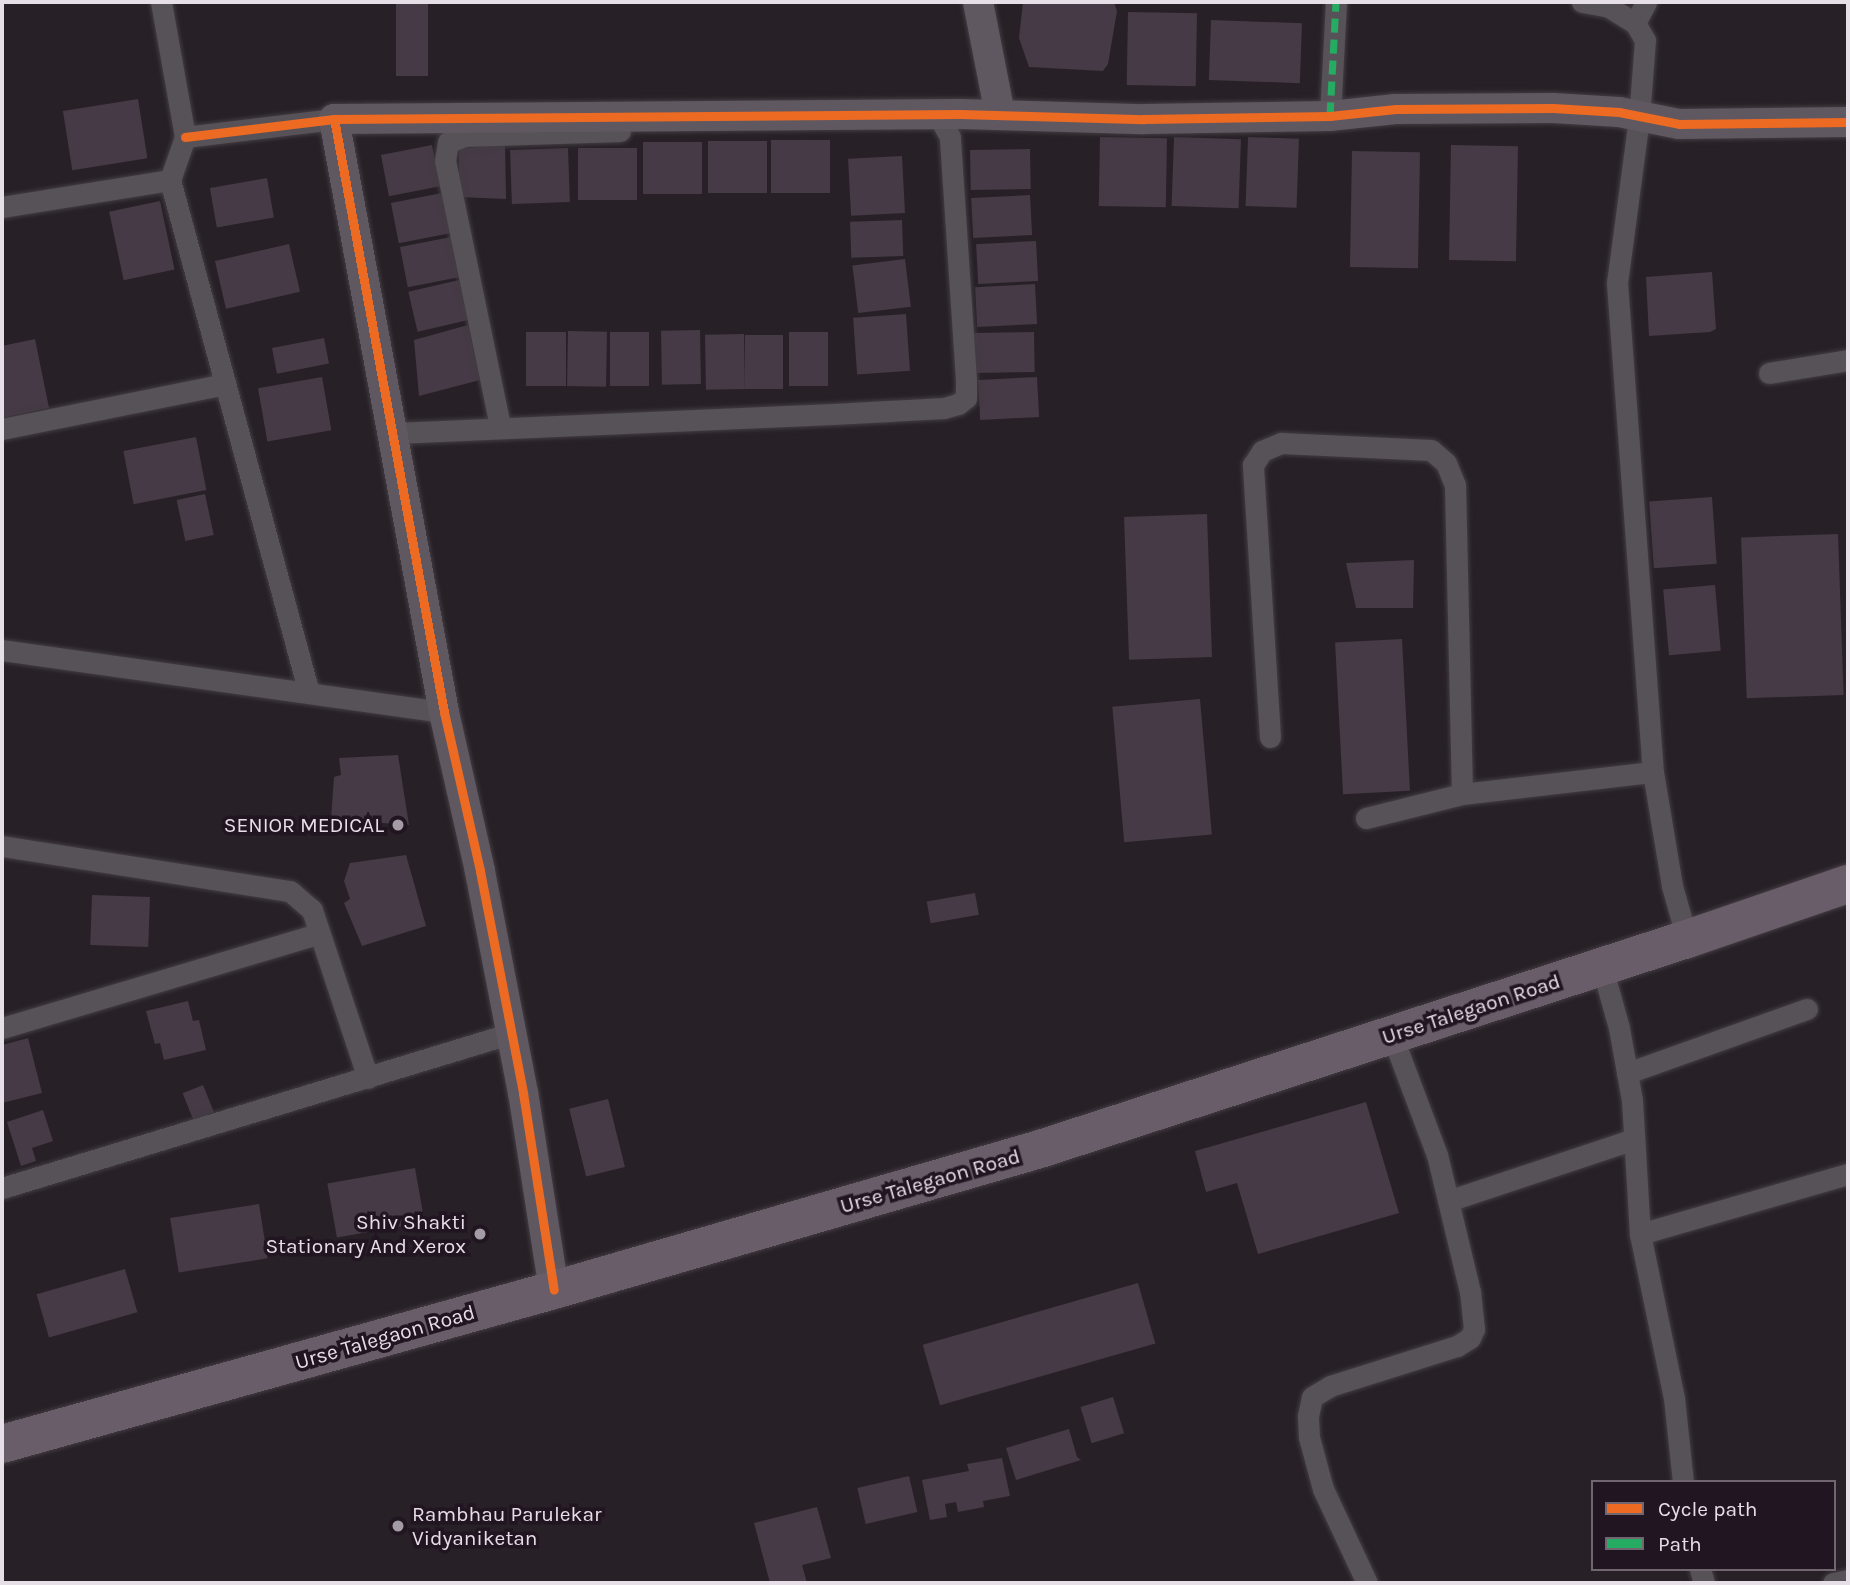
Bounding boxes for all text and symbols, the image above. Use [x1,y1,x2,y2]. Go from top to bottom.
place label: SENIOR MEDICAL [224,812,384,838]
marker: SENIOR MEDICAL [390,817,406,833]
street label: Urse Talegaon Road [1379,968,1563,1050]
street label: Urse Talegaon Road [837,1143,1023,1219]
place label: Shiv Shakti Stationary And Xerox [265,1209,466,1259]
marker: Shiv Shakti Stationary And Xerox [472,1226,488,1242]
street label: Urse Talegaon Road [292,1299,478,1375]
legend [1591,1480,1836,1571]
text: Cycle path [1658,1497,1758,1521]
place label: Rambhau Parulekar Vidyaniketan [412,1501,602,1551]
marker: Rambhau Parulekar Vidyaniketan [390,1518,406,1534]
text: Path [1658,1532,1702,1556]

